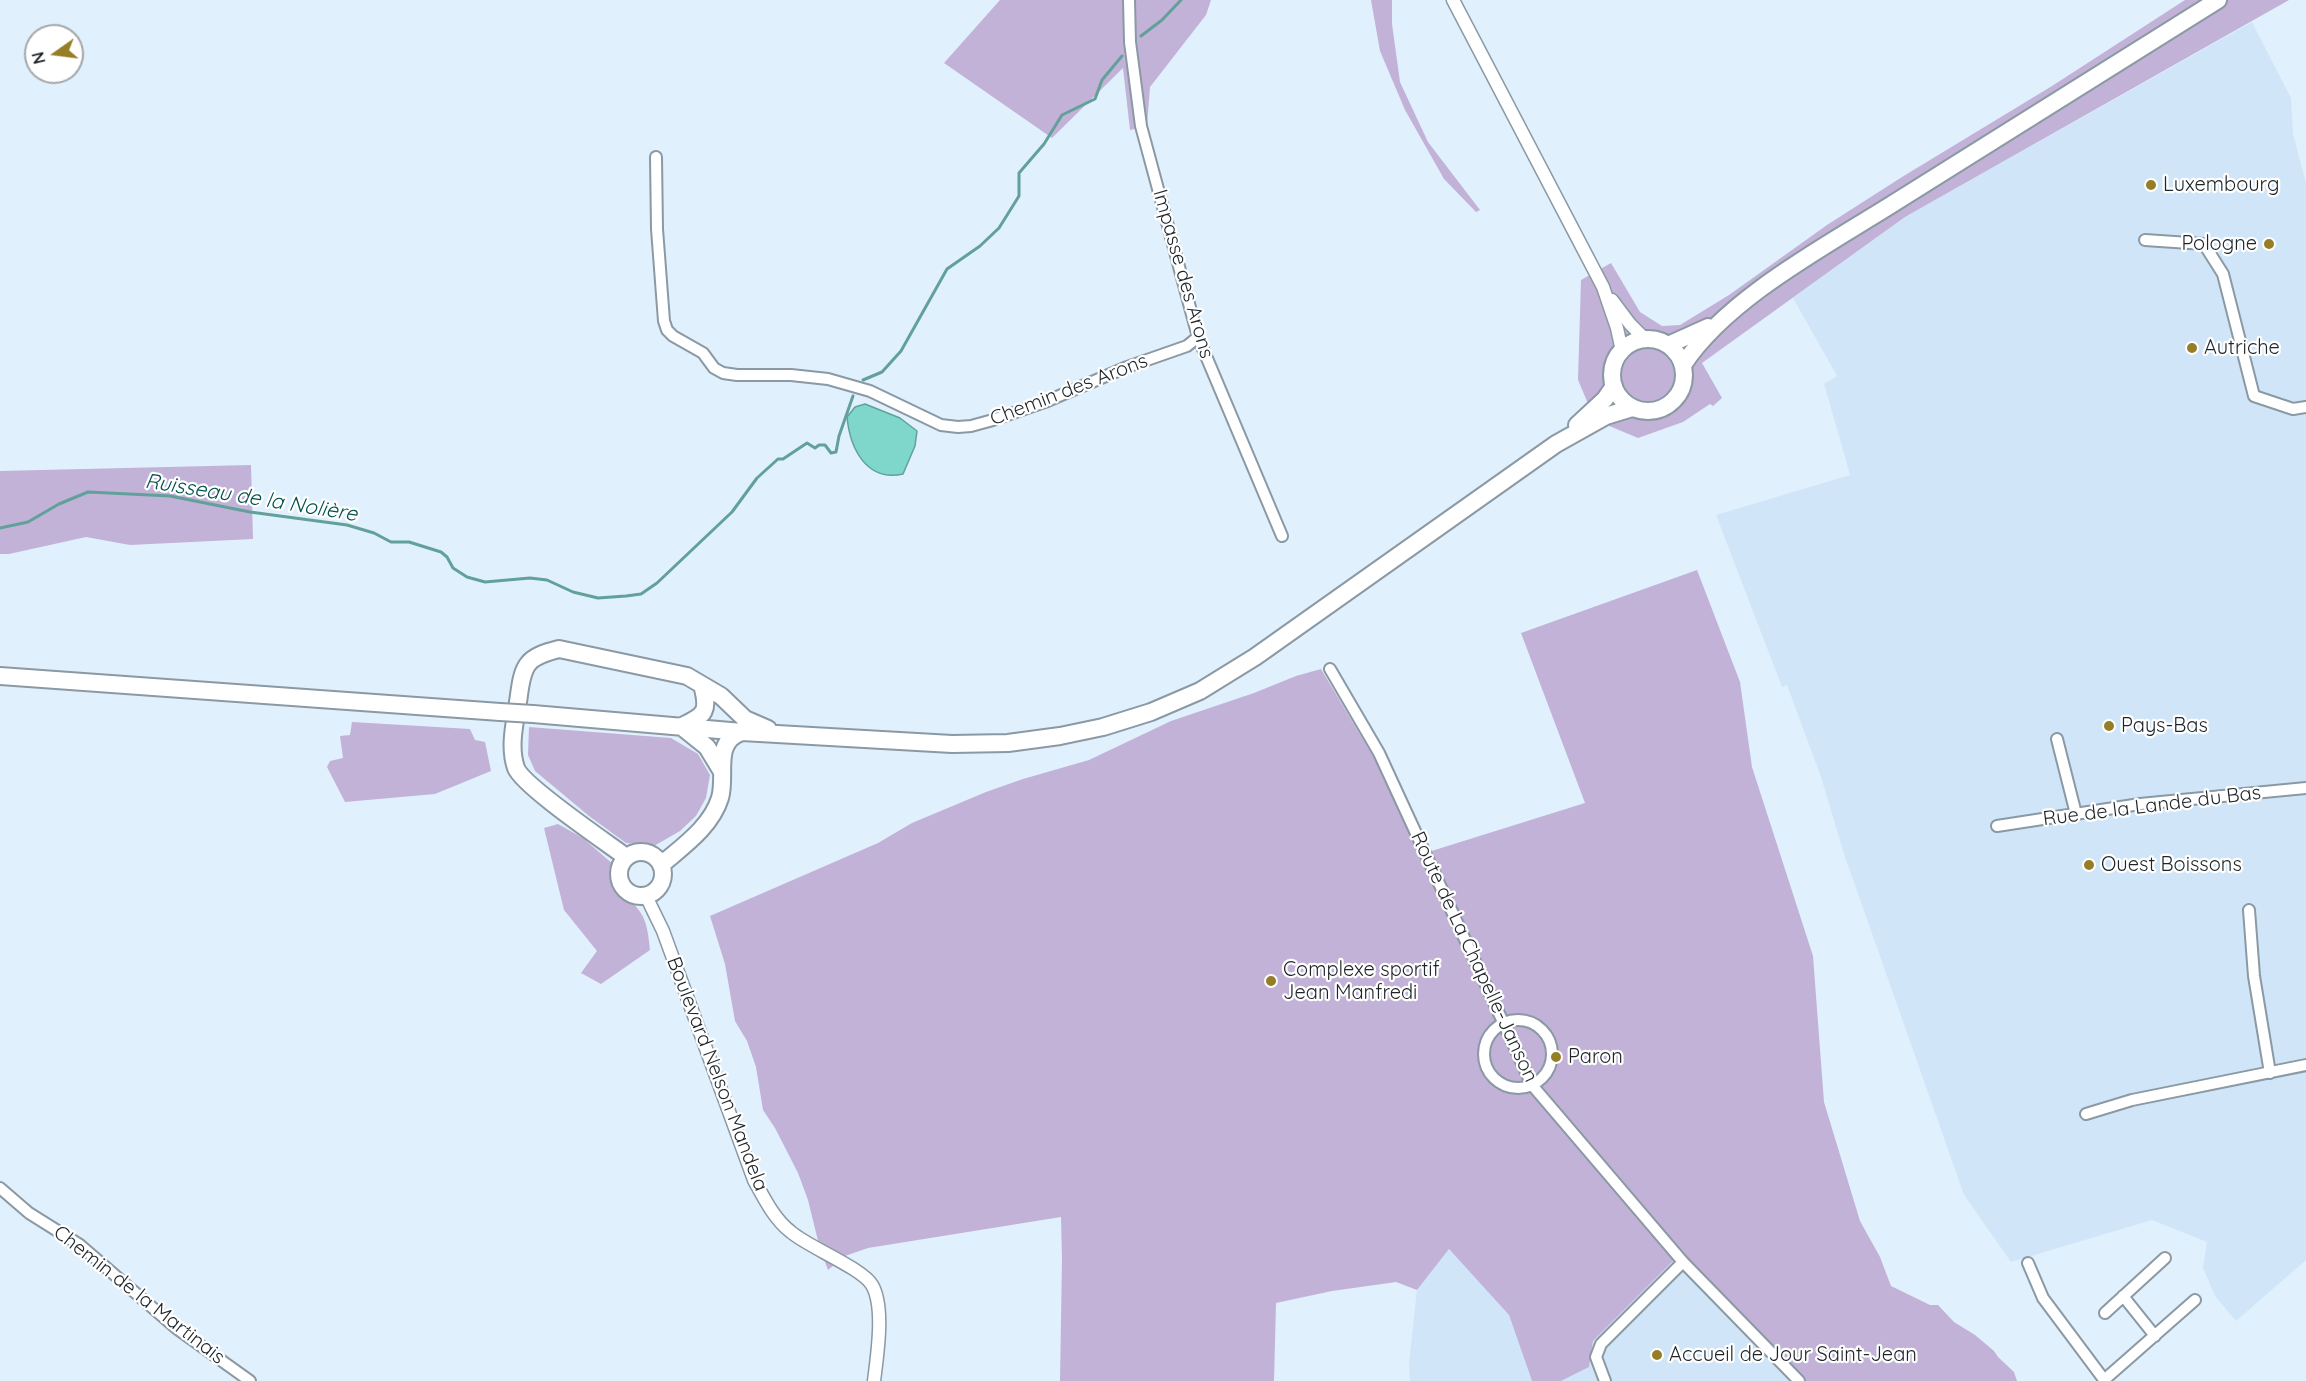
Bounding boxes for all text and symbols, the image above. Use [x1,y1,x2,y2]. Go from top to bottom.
north arrow [24,24,84,84]
text: N [27,50,50,66]
place label: Luxembourg [2163,173,2279,197]
marker: Luxembourg [2144,178,2158,192]
street label: Impasse des Arons [1147,187,1219,361]
place label: Pologne [2181,232,2257,256]
marker: Pologne [2262,237,2276,251]
place label: Autriche [2204,336,2280,360]
marker: Autriche [2185,341,2199,355]
street label: Chemin des Arons [987,349,1151,431]
water label: Ruisseau de la Nolière [143,469,359,527]
place label: Pays-Bas [2121,714,2208,738]
marker: Pays-Bas [2102,719,2116,733]
street label: Rue de la Lande du Bas [2042,781,2262,831]
street label: Route de La Chapelle-Janson [1405,828,1543,1086]
place label: Ouest Boissons [2101,853,2242,877]
marker: Ouest Boissons [2082,858,2096,872]
street label: Boulevard Nelson Mandela [661,954,773,1194]
place label: Complexe sportif Jean Manfredi [1283,958,1440,1005]
marker: Complexe sportif Jean Manfredi [1264,974,1278,988]
place label: Paron [1568,1045,1623,1069]
marker: Paron [1549,1050,1563,1064]
street label: Chemin de la Martinais [48,1221,230,1369]
place label: Accueil de Jour Saint-Jean [1669,1343,1917,1367]
marker: Accueil de Jour Saint-Jean [1650,1348,1664,1362]

